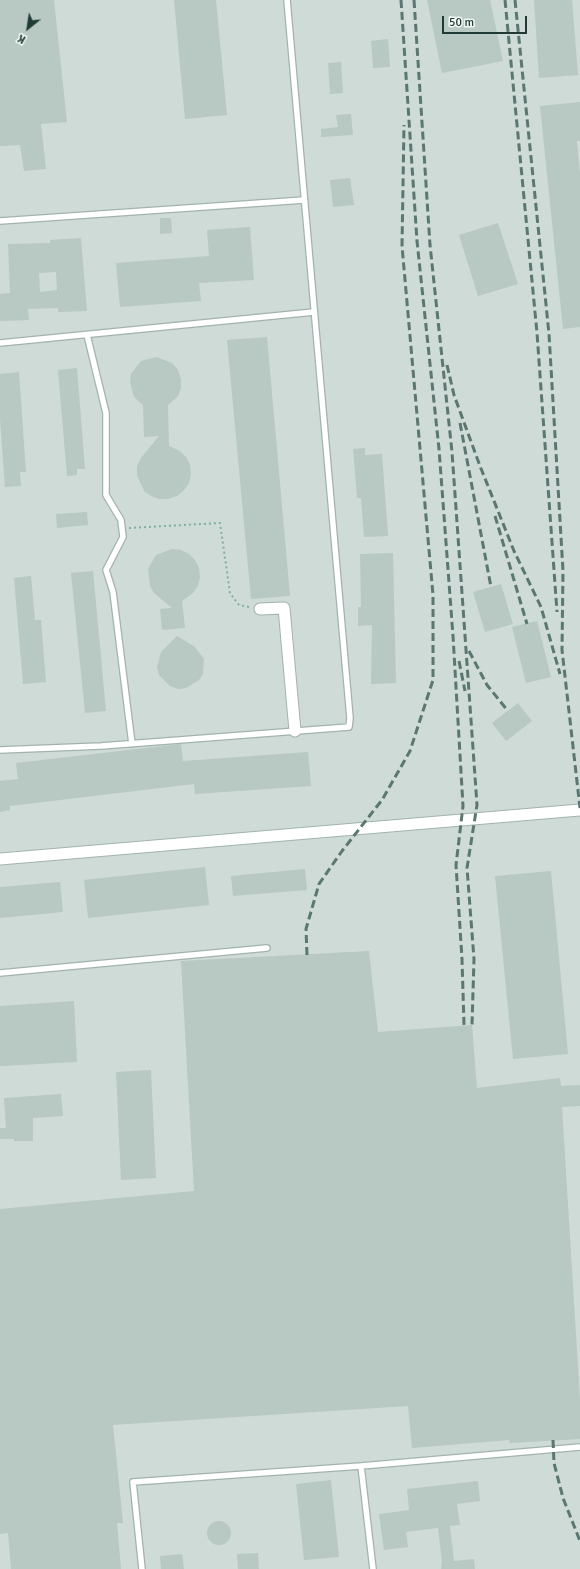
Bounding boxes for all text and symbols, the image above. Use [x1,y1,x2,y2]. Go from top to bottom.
north arrow [8,8,48,48]
scale bar [444,8,529,34]
text: 50 m [449,15,474,30]
text: K [16,31,28,46]

